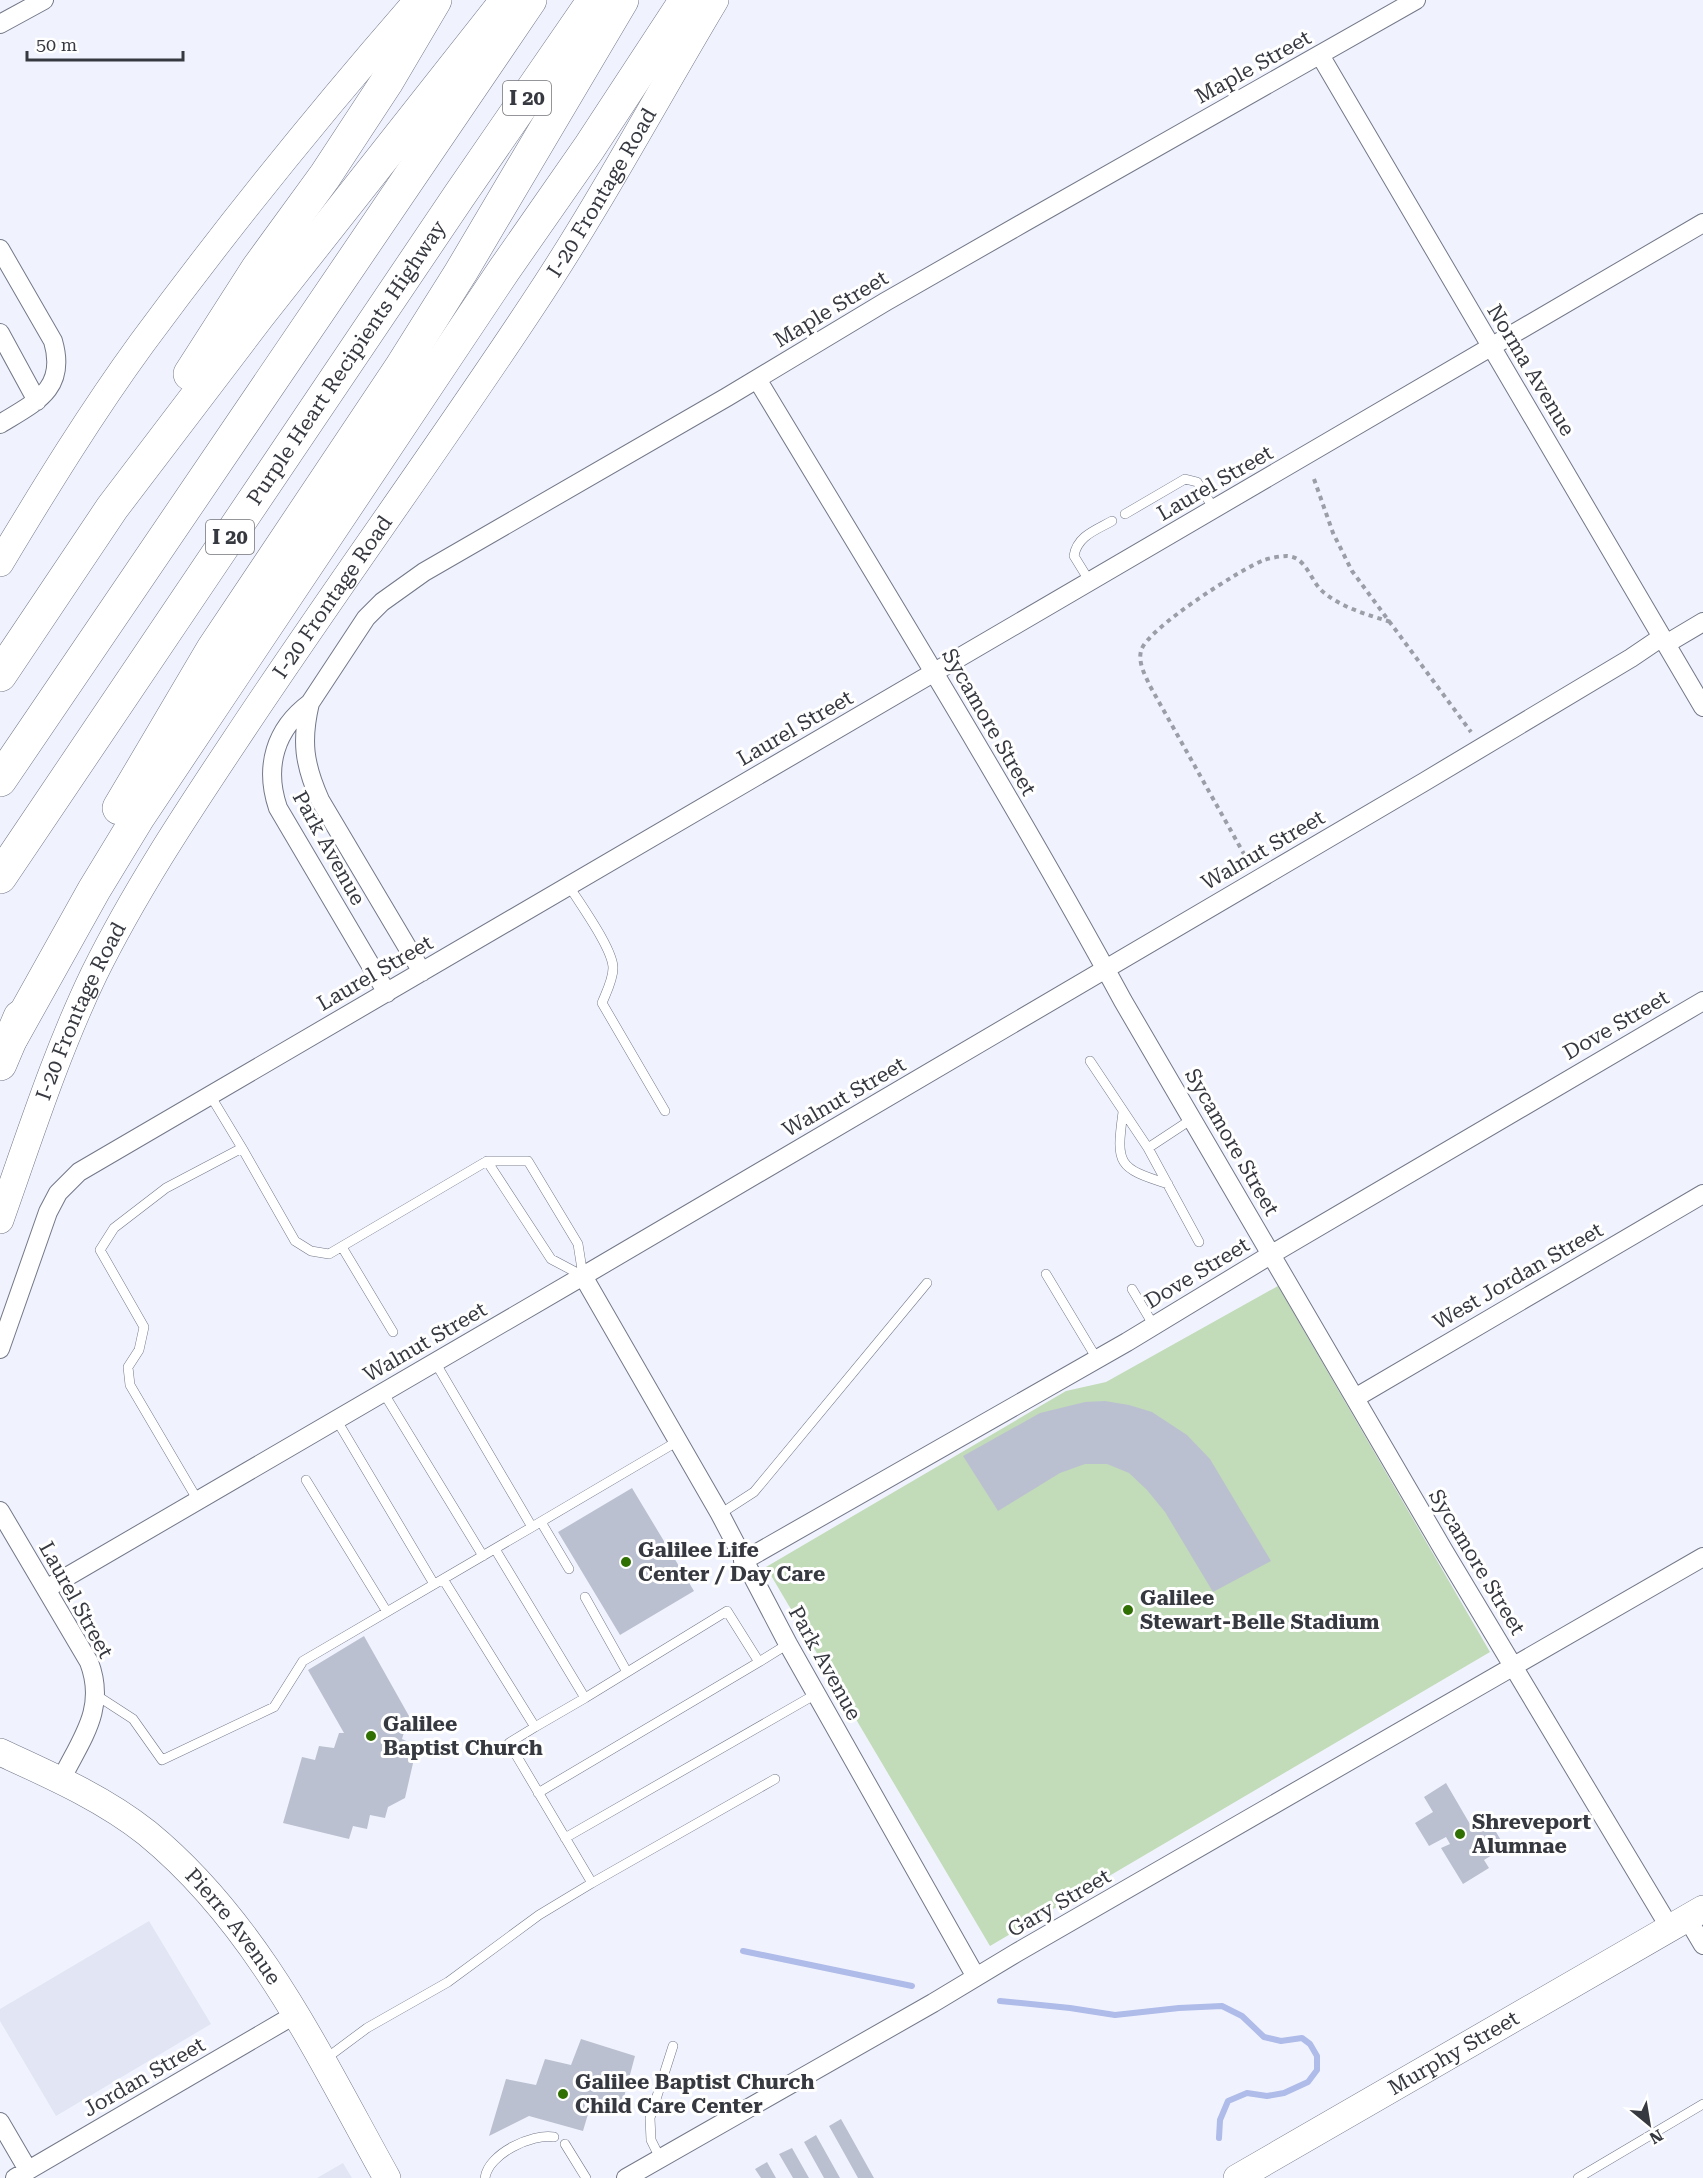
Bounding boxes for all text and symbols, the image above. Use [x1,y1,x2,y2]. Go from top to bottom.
scale bar [27,24,183,62]
street label: Maple Street [1191,25,1315,109]
text: 50 m [36,34,77,55]
road number: I 20 [503,81,551,115]
street label: I-20 Frontage Road [542,103,662,281]
street label: Purple Heart Recipients Highway [242,216,451,510]
street label: Maple Street [770,266,892,352]
street label: Norma Avenue [1482,300,1580,440]
street label: Laurel Street [1153,440,1277,526]
street label: I-20 Frontage Road [268,511,397,683]
road number: I 20 [206,520,254,554]
street label: Sycamore Street [937,644,1041,800]
street label: Laurel Street [733,685,857,771]
street label: Park Avenue [288,787,370,909]
street label: Walnut Street [1197,805,1329,895]
street label: I-20 Frontage Road [31,918,131,1103]
street label: Laurel Street [313,930,437,1016]
street label: Dove Street [1559,985,1673,1065]
street label: Walnut Street [778,1052,910,1142]
street label: Sycamore Street [1180,1064,1284,1220]
street label: West Jordan Street [1429,1218,1607,1334]
street label: Dove Street [1140,1232,1254,1314]
street label: Walnut Street [359,1297,491,1387]
street label: Sycamore Street [1424,1485,1530,1639]
street label: Laurel Street [34,1538,118,1663]
place label: Galilee Life Center / Day Care [638,1538,825,1586]
marker: Galilee Life Center / Day Care [619,1555,633,1569]
place label: Galilee Stewart-Belle Stadium [1140,1586,1379,1634]
street label: Park Avenue [784,1602,866,1724]
marker: Galilee Stewart-Belle Stadium [1121,1603,1135,1617]
place label: Galilee Baptist Church [383,1712,543,1760]
marker: Galilee Baptist Church [364,1729,378,1743]
place label: Shreveport Alumnae [1472,1810,1591,1858]
marker: Shreveport Alumnae [1453,1827,1467,1841]
street label: Pierre Avenue [180,1863,286,1989]
street label: Gary Street [1003,1864,1115,1942]
street label: Murphy Street [1384,2006,1523,2100]
street label: Jordan Street [79,2032,209,2122]
place label: Galilee Baptist Church Child Care Center [575,2070,814,2118]
marker: Galilee Baptist Church Child Care Center [556,2087,570,2101]
north arrow [1619,2094,1679,2154]
text: N [1646,2125,1666,2148]

